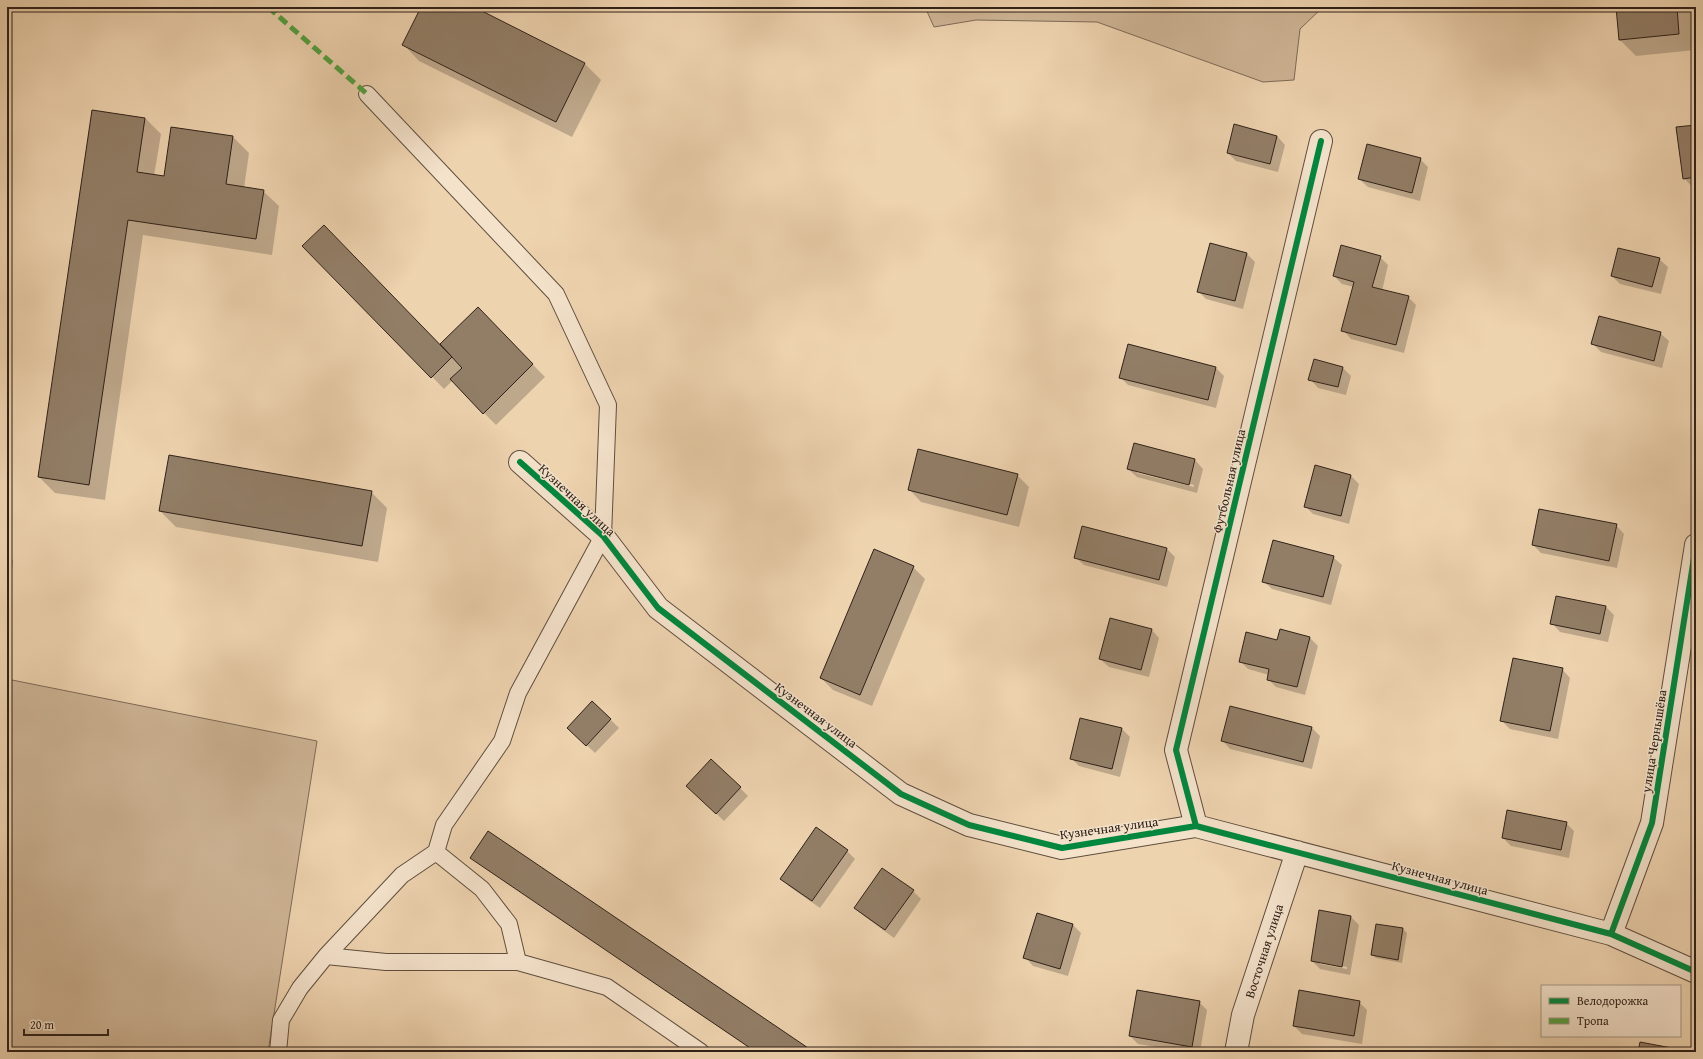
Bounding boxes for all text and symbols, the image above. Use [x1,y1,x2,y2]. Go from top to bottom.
street label: Футбольная улица [1208,426,1250,535]
street label: Кузнечная улица [534,459,620,541]
street label: Кузнечная улица [771,678,862,753]
street label: улица Чернышёва [1636,687,1672,795]
street label: Кузнечная улица [1059,812,1160,844]
street label: Кузнечная улица [1390,856,1491,900]
street label: Восточная улица [1240,901,1288,1000]
legend [1541,985,1681,1037]
text: Велодорожка [1577,992,1648,1009]
scale bar [24,1011,108,1037]
text: Тропа [1577,1012,1609,1029]
text: 20 m [30,1016,54,1033]

